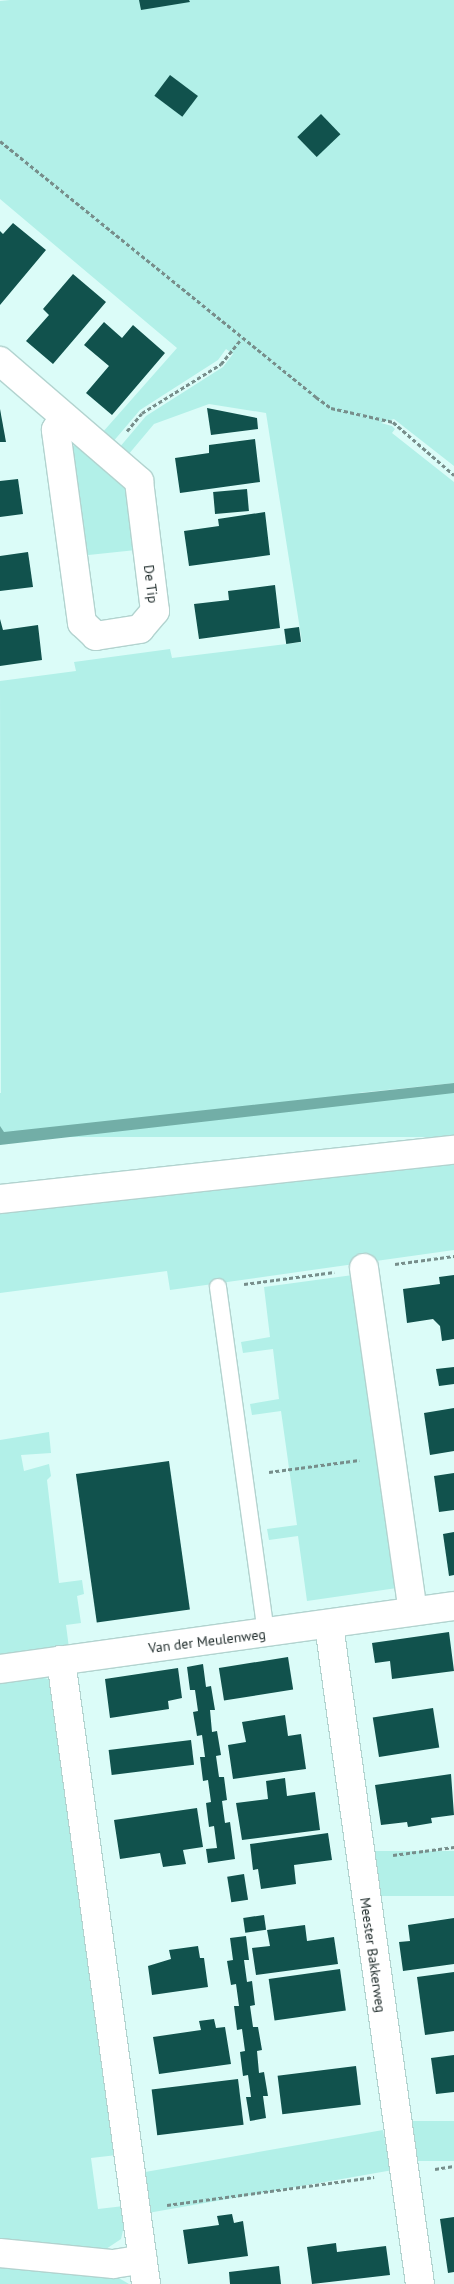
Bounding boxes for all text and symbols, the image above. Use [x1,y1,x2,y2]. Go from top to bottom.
street label: De Tip [140,564,162,604]
street label: Van der Meulenweg [147,1625,267,1657]
street label: Meester Bakkerweg [357,1896,389,2014]

